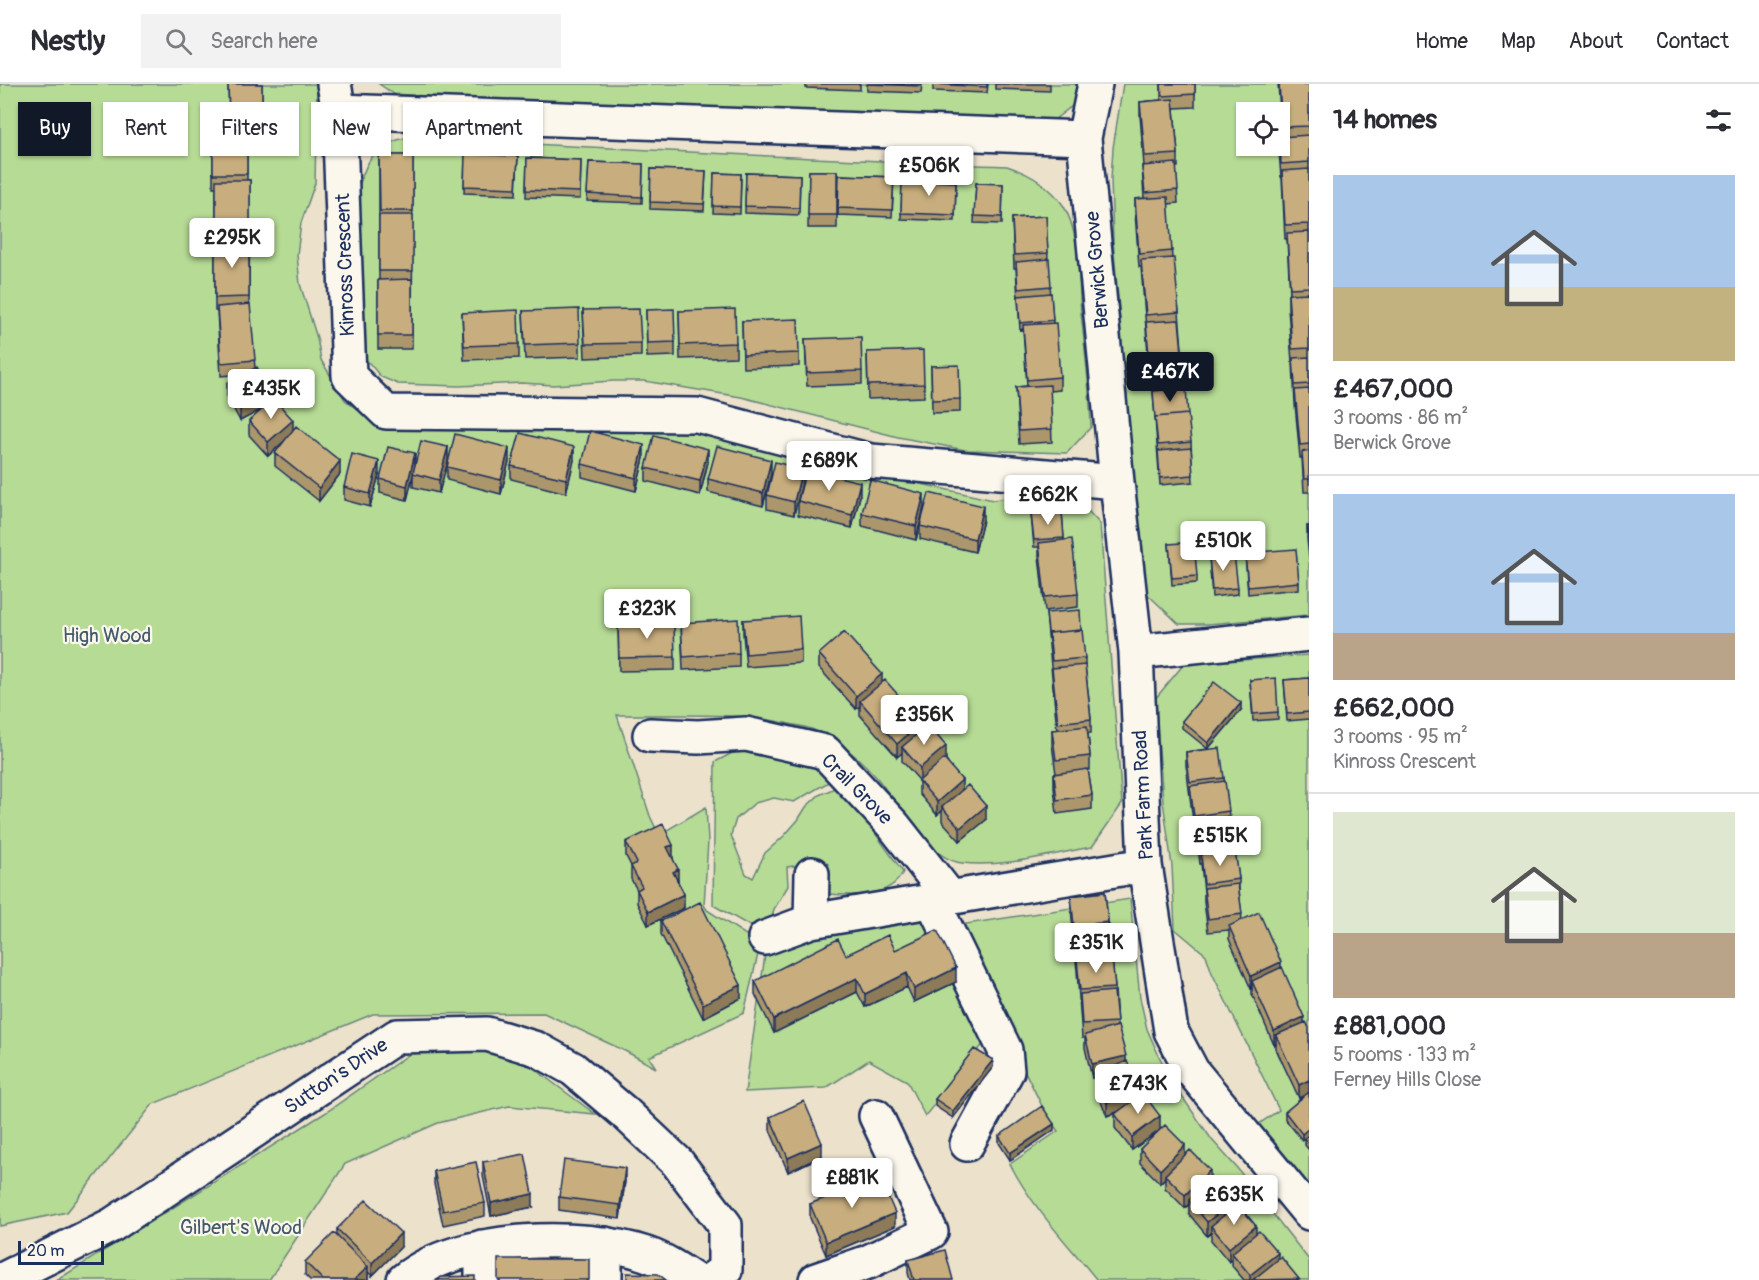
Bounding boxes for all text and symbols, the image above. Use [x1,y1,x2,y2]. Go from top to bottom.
search box [141,14,561,68]
text: Nestly [30,24,105,59]
icon: search [162,25,195,58]
text: Search here [210,27,318,55]
text: Home [1415,28,1468,55]
text: Map [1501,28,1536,55]
text: About [1569,28,1623,55]
text: Contact [1656,28,1729,55]
chip: Buy [18,102,91,156]
chip: Rent [103,102,188,156]
chip: Filters [200,102,299,156]
chip: New [311,102,391,156]
chip: Apartment [403,102,543,156]
map controls [1236,102,1290,156]
button: locate [1236,102,1290,156]
text: 14 homes [1333,104,1437,136]
icon: filters [1702,104,1735,137]
pin: £506K [887,146,971,197]
text: £506K [898,153,960,178]
street label: Kinross Crescent [330,192,360,337]
street label: Berwick Grove [1079,210,1115,330]
icon: home [1480,214,1588,322]
pin: £295K [190,218,274,269]
text: £295K [203,225,261,250]
pin: £467K [1128,352,1212,403]
text: £467K [1141,359,1199,384]
pin: £435K [229,369,313,420]
text: £467,000 [1333,373,1453,405]
text: £435K [242,376,300,401]
text: 3 rooms · 86 m² [1333,405,1468,430]
text: Berwick Grove [1333,430,1451,455]
pin: £689K [787,441,871,492]
text: £689K [801,448,857,473]
pin: £662K [1006,475,1090,526]
text: £662K [1018,482,1078,507]
pin: £510K [1181,521,1265,572]
text: £510K [1194,528,1252,553]
icon: home [1480,533,1588,641]
pin: £323K [605,589,689,640]
text: £323K [618,596,676,621]
park label: High Wood [63,623,151,648]
text: £662,000 [1333,692,1454,724]
pin: £356K [882,695,966,746]
text: £356K [895,702,953,727]
text: 3 rooms · 95 m² [1333,724,1468,749]
street label: Park Farm Road [1127,729,1159,861]
street label: Crail Grove [816,748,898,830]
text: Kinross Crescent [1333,749,1476,774]
pin: £515K [1178,816,1262,867]
text: £515K [1193,823,1247,848]
icon: home [1480,851,1588,959]
pin: £351K [1054,923,1138,974]
text: £351K [1069,930,1123,955]
text: £881,000 [1333,1010,1446,1042]
street label: Sutton's Drive [279,1032,393,1120]
text: 5 rooms · 133 m² [1333,1042,1476,1067]
pin: £743K [1096,1064,1180,1115]
text: Ferney Hills Close [1333,1067,1481,1092]
text: £743K [1109,1071,1167,1096]
pin: £881K [810,1158,894,1209]
text: £881K [826,1165,878,1190]
pin: £635K [1192,1175,1276,1226]
text: £635K [1205,1182,1263,1207]
park label: Gilbert's Wood [180,1215,302,1240]
scale bar [18,1238,104,1266]
text: 20 m [27,1241,65,1261]

